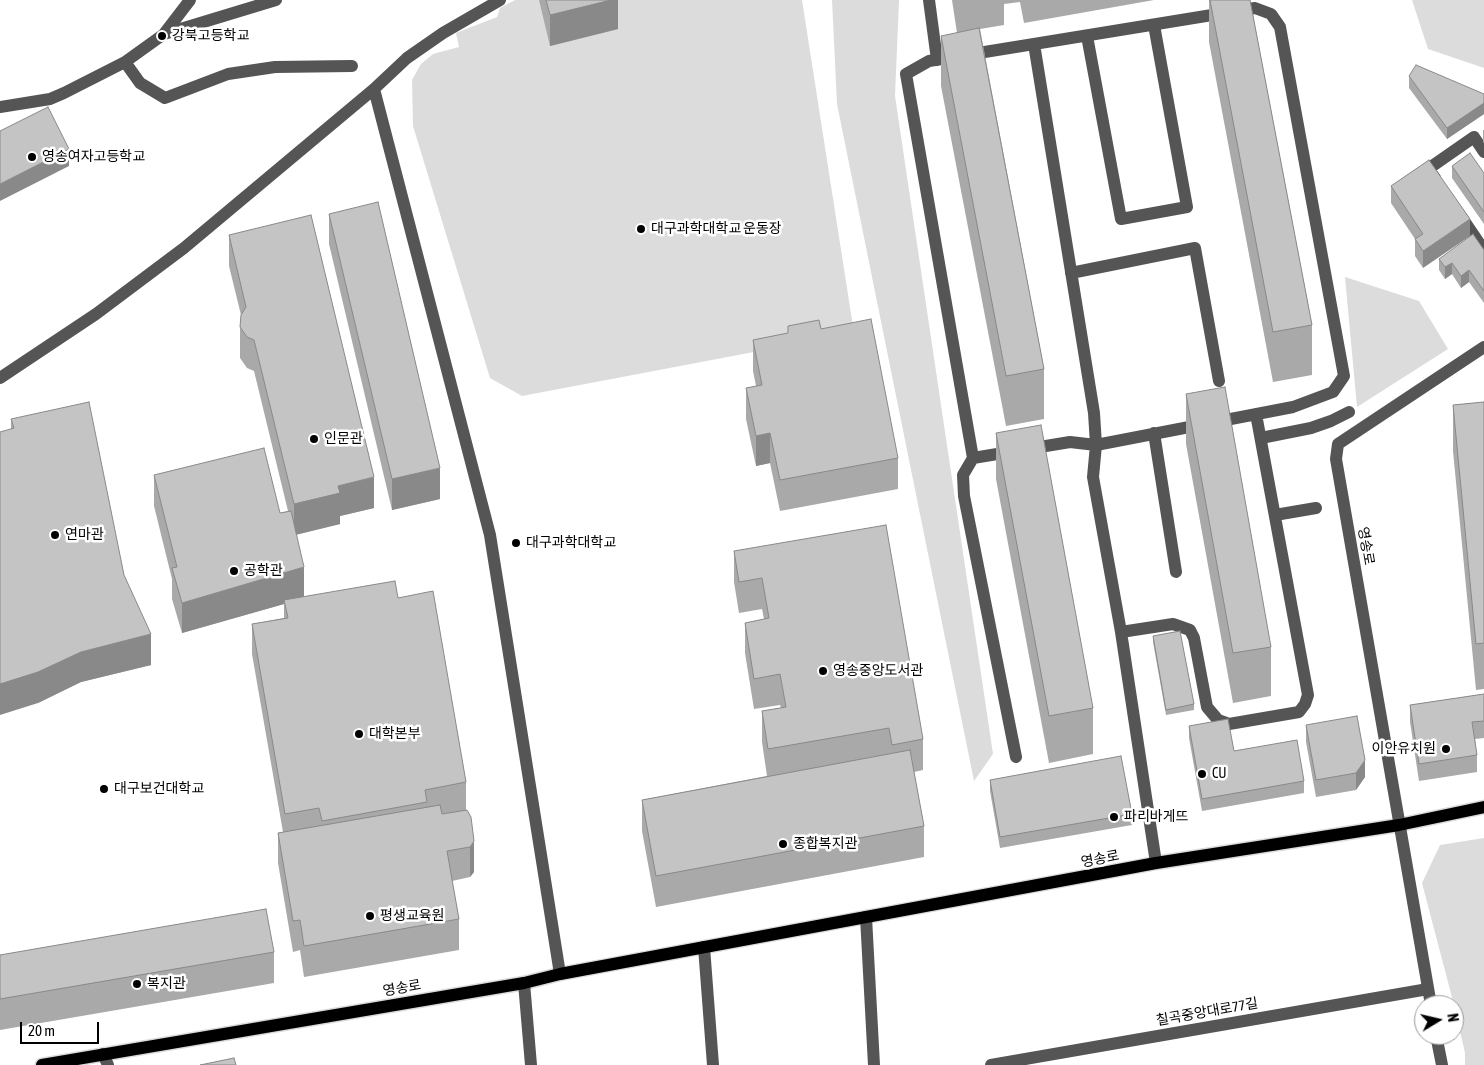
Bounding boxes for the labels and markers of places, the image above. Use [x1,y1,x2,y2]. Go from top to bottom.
place label: 강북고등학교 [172,28,249,44]
marker: 강북고등학교 [156,30,168,42]
place label: 영송여자고등학교 [42,149,145,165]
marker: 영송여자고등학교 [26,151,38,163]
place label: 대구과학대학교 운동장 [651,221,782,237]
marker: 대구과학대학교 운동장 [635,223,647,235]
place label: 인문관 [324,431,363,447]
marker: 인문관 [308,433,320,445]
place label: 연마관 [65,527,104,543]
marker: 연마관 [49,529,61,541]
place label: 대구과학대학교 [526,535,616,551]
marker: 대구과학대학교 [510,537,522,549]
place label: 공학관 [244,563,283,579]
marker: 공학관 [228,565,240,577]
place label: 영송중앙도서관 [833,663,923,679]
marker: 영송중앙도서관 [817,665,829,677]
place label: 대학본부 [369,726,421,742]
marker: 대학본부 [353,728,365,740]
place label: 이안유치원 [1372,741,1436,757]
marker: 이안유치원 [1440,743,1452,755]
place label: CU [1212,766,1227,782]
marker: CU [1196,768,1208,780]
place label: 대구보건대학교 [114,781,204,797]
marker: 대구보건대학교 [98,783,110,795]
place label: 파리바게뜨 [1124,809,1188,825]
marker: 파리바게뜨 [1108,811,1120,823]
place label: 종합복지관 [793,836,857,852]
marker: 종합복지관 [777,838,789,850]
place label: 평생교육원 [380,908,444,924]
marker: 평생교육원 [364,910,376,922]
place label: 복지관 [147,976,186,992]
marker: 복지관 [131,978,143,990]

